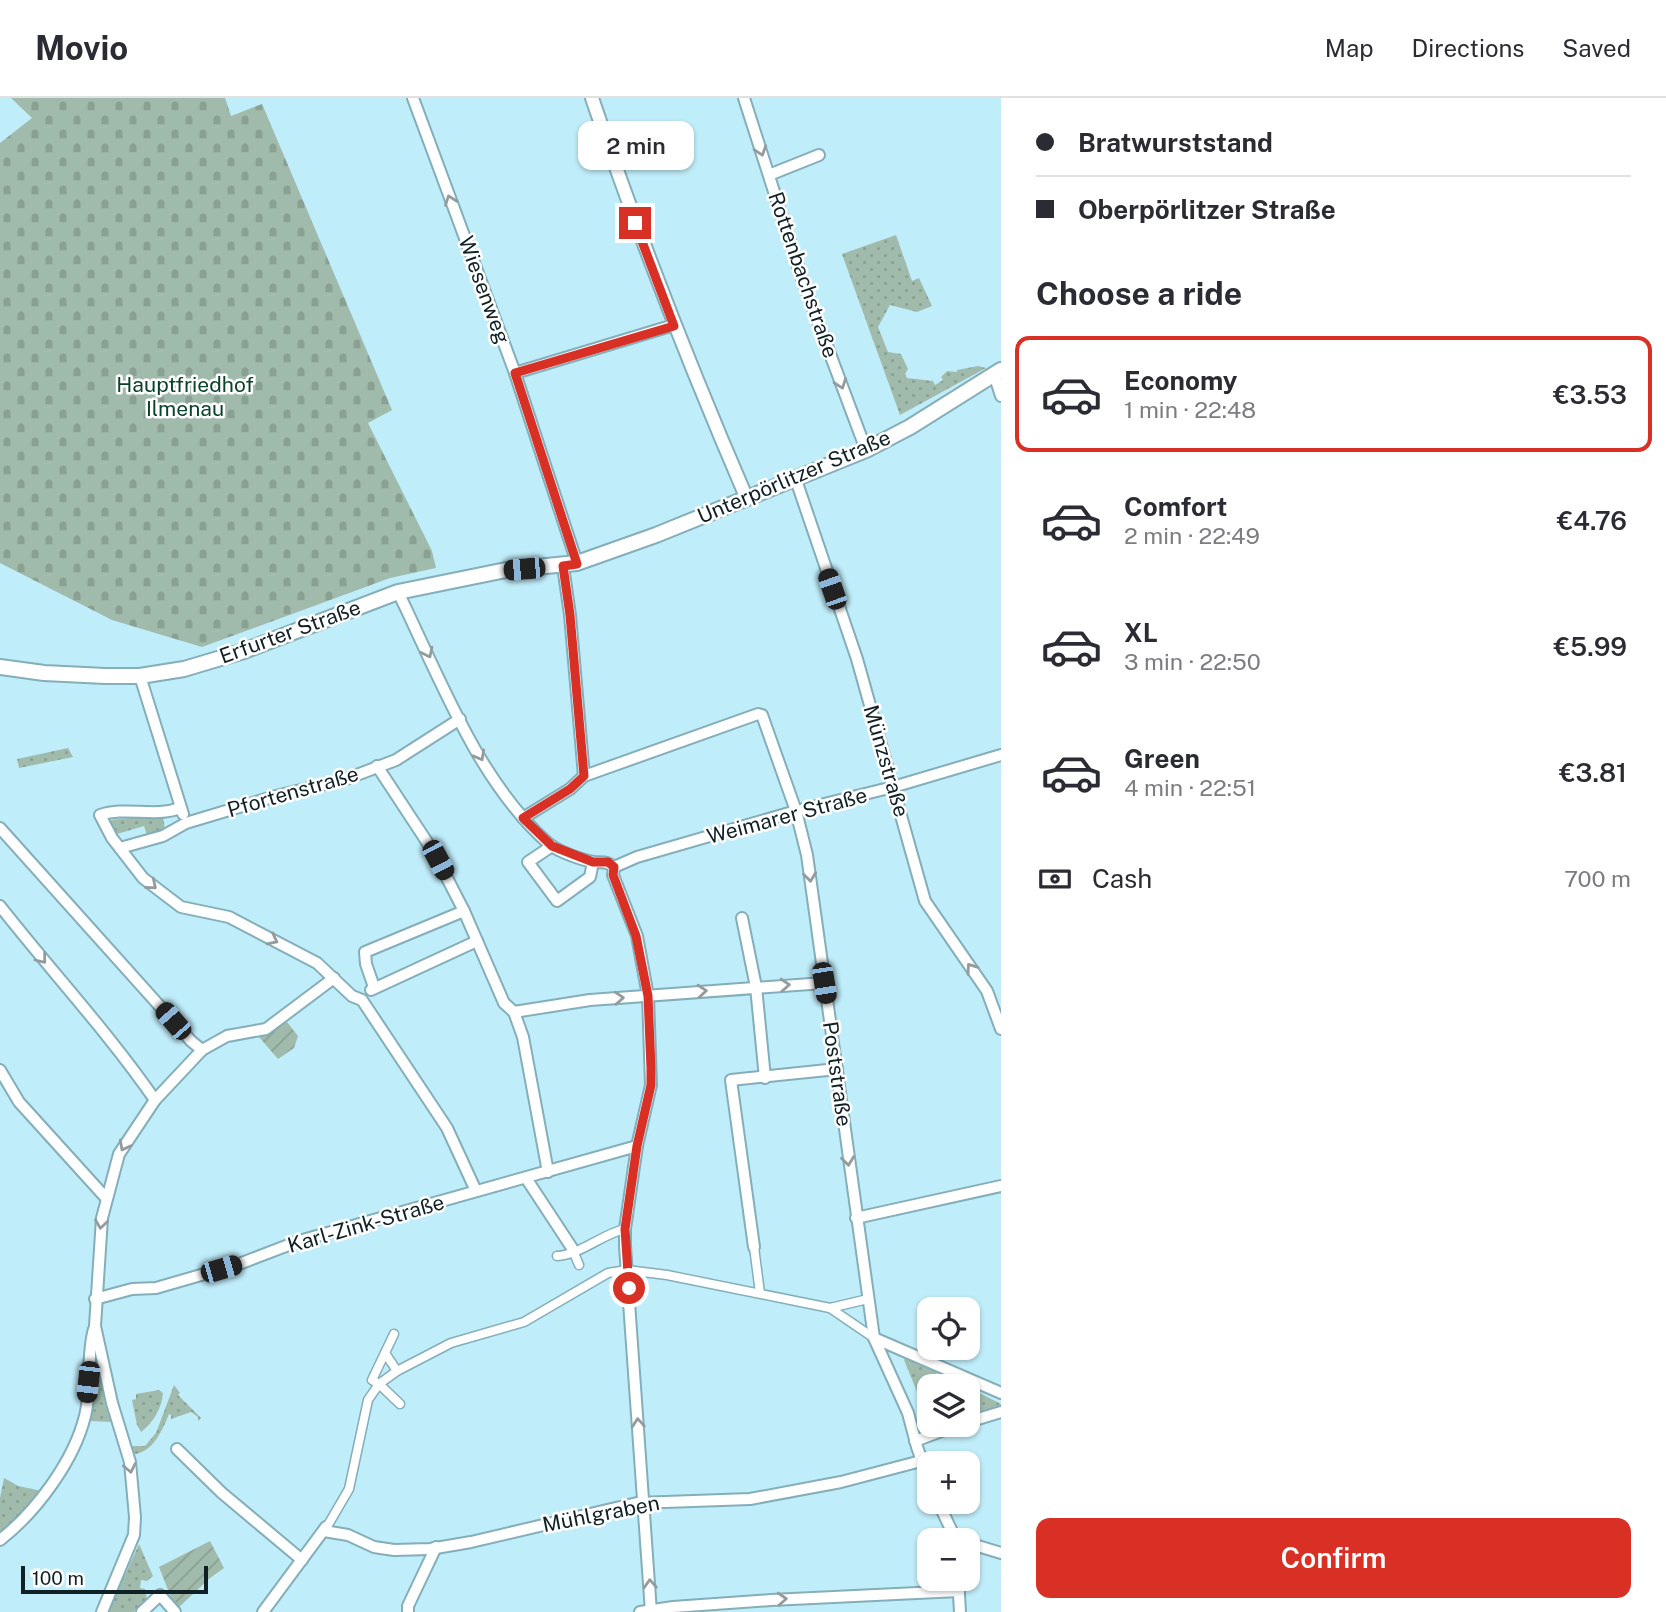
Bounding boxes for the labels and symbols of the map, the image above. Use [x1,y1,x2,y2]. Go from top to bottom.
callout: 2 min [577,122,693,170]
one-way arrow [753,144,767,157]
street label: Rottenbachstraße [763,189,844,361]
one-way arrow [444,194,458,206]
route end [619,207,651,239]
street label: Wiesenweg [454,233,515,347]
park label: Hauptfriedhof Ilmenau [116,372,254,421]
one-way arrow [833,377,847,389]
street label: Unterpörlitzer Straße [693,425,894,529]
car [503,557,546,581]
car [816,566,849,612]
street label: Erfurter Straße [216,594,364,669]
one-way arrow [419,646,433,658]
street label: Münzstraße [859,702,914,820]
one-way arrow [472,749,485,761]
street label: Pfortenstraße [224,761,361,822]
street label: Weimarer Straße [704,782,870,849]
car [419,837,458,883]
one-way arrow [803,871,818,883]
one-way arrow [144,876,156,889]
one-way arrow [266,931,278,945]
one-way arrow [34,952,47,964]
car [811,961,838,1005]
one-way arrow [967,963,979,976]
one-way arrow [780,978,791,993]
one-way arrow [696,984,708,999]
one-way arrow [613,991,624,1006]
car [152,998,195,1044]
street label: Poststraße [818,1020,857,1128]
one-way arrow [118,1139,132,1151]
one-way arrow [841,1155,856,1167]
street label: Karl-Zink-Straße [285,1189,447,1258]
one-way arrow [94,1218,109,1230]
car [198,1253,245,1285]
route start [613,1272,645,1304]
car [76,1360,101,1404]
one-way arrow [630,1417,645,1428]
one-way arrow [122,1462,137,1474]
street label: Mühlgraben [540,1490,662,1537]
scale bar [21,1563,208,1595]
one-way arrow [642,1578,657,1589]
one-way arrow [777,1592,788,1607]

